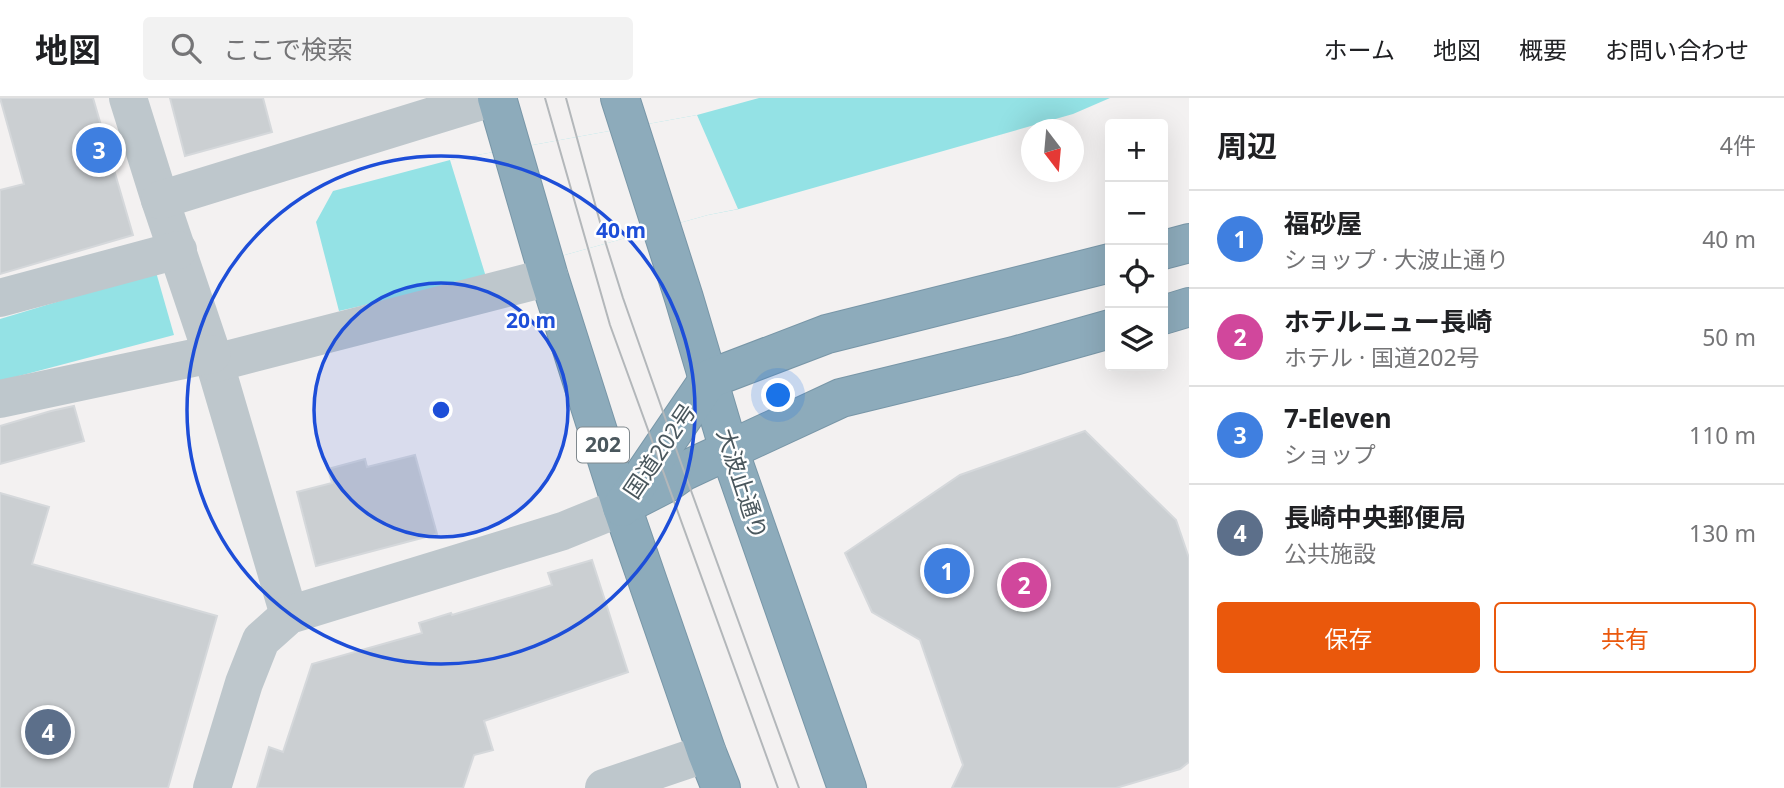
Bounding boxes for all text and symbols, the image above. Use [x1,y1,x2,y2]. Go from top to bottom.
search box [143,17,633,80]
text: 地図 [35,27,101,72]
icon: search [167,29,205,67]
text: ここで検索 [223,31,353,67]
text: ホーム [1324,33,1395,66]
text: 地図 [1433,33,1481,66]
text: 概要 [1519,33,1567,66]
text: お問い合わせ [1605,33,1749,66]
north arrow [1021,119,1084,182]
map controls [1105,119,1168,371]
button: + [1105,119,1168,182]
pin: 3 [76,124,122,176]
text: 周辺 [1217,125,1277,166]
text: 4件 [1720,129,1756,161]
button: − [1105,182,1168,245]
text: 福砂屋 [1284,205,1362,241]
text: 40 m [596,216,646,244]
text: 1 [1233,223,1247,255]
text: 40 m [1702,223,1756,255]
text: ショップ · 大波止通り [1284,243,1509,275]
button: locate [1105,245,1168,308]
text: ホテルニュー長崎 [1284,303,1492,339]
text: 20 m [506,306,556,334]
button: layers [1105,308,1168,371]
text: 2 [1233,321,1247,353]
text: 50 m [1702,321,1756,353]
text: ホテル · 国道202号 [1284,341,1480,373]
your location [761,378,795,412]
street label: 国道202号 [616,397,703,504]
centre of rings [429,398,453,422]
text: 7-Eleven [1284,400,1392,436]
text: 3 [1233,419,1247,451]
text: 110 m [1689,419,1756,451]
street label: 大波止通り [710,424,776,543]
road number: 202 [577,428,629,462]
text: ショップ [1284,438,1376,470]
text: 長崎中央郵便局 [1284,499,1466,535]
text: 4 [1233,517,1247,549]
text: 130 m [1689,517,1756,549]
text: 公共施設 [1284,537,1376,569]
pin: 1 [924,545,970,597]
pin: 2 [1001,559,1047,611]
button: 保存 [1217,602,1480,673]
button: 共有 [1494,602,1756,673]
pin: 4 [25,706,71,758]

